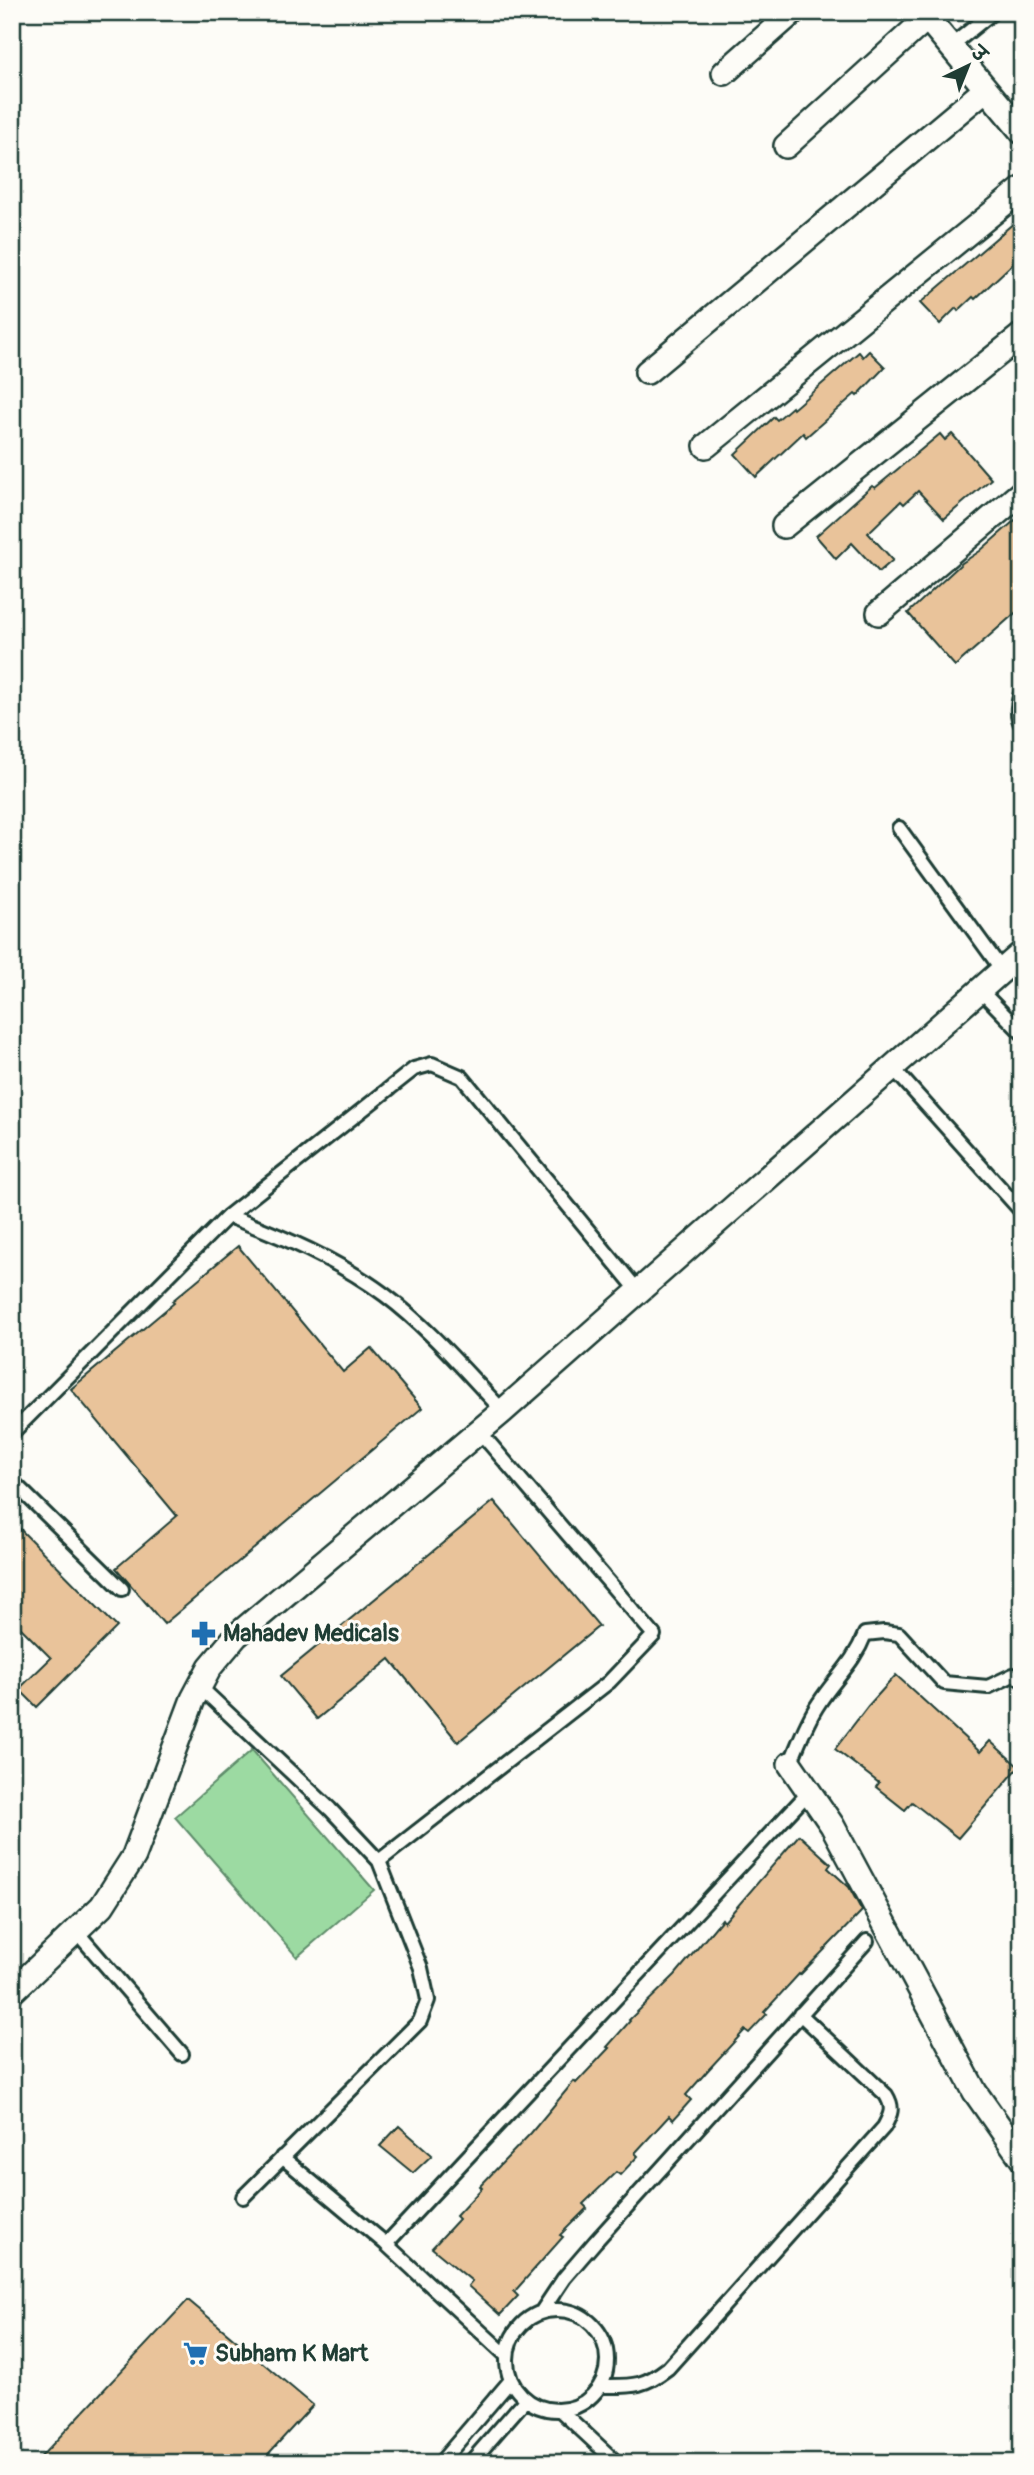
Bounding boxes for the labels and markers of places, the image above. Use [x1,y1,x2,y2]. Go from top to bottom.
pharmacy icon: Mahadev Medicals [189,1619,217,1647]
place label: Mahadev Medicals [223,1619,399,1648]
supermarket icon: Subham K Mart [181,2339,209,2367]
place label: Subham K Mart [215,2339,369,2368]

